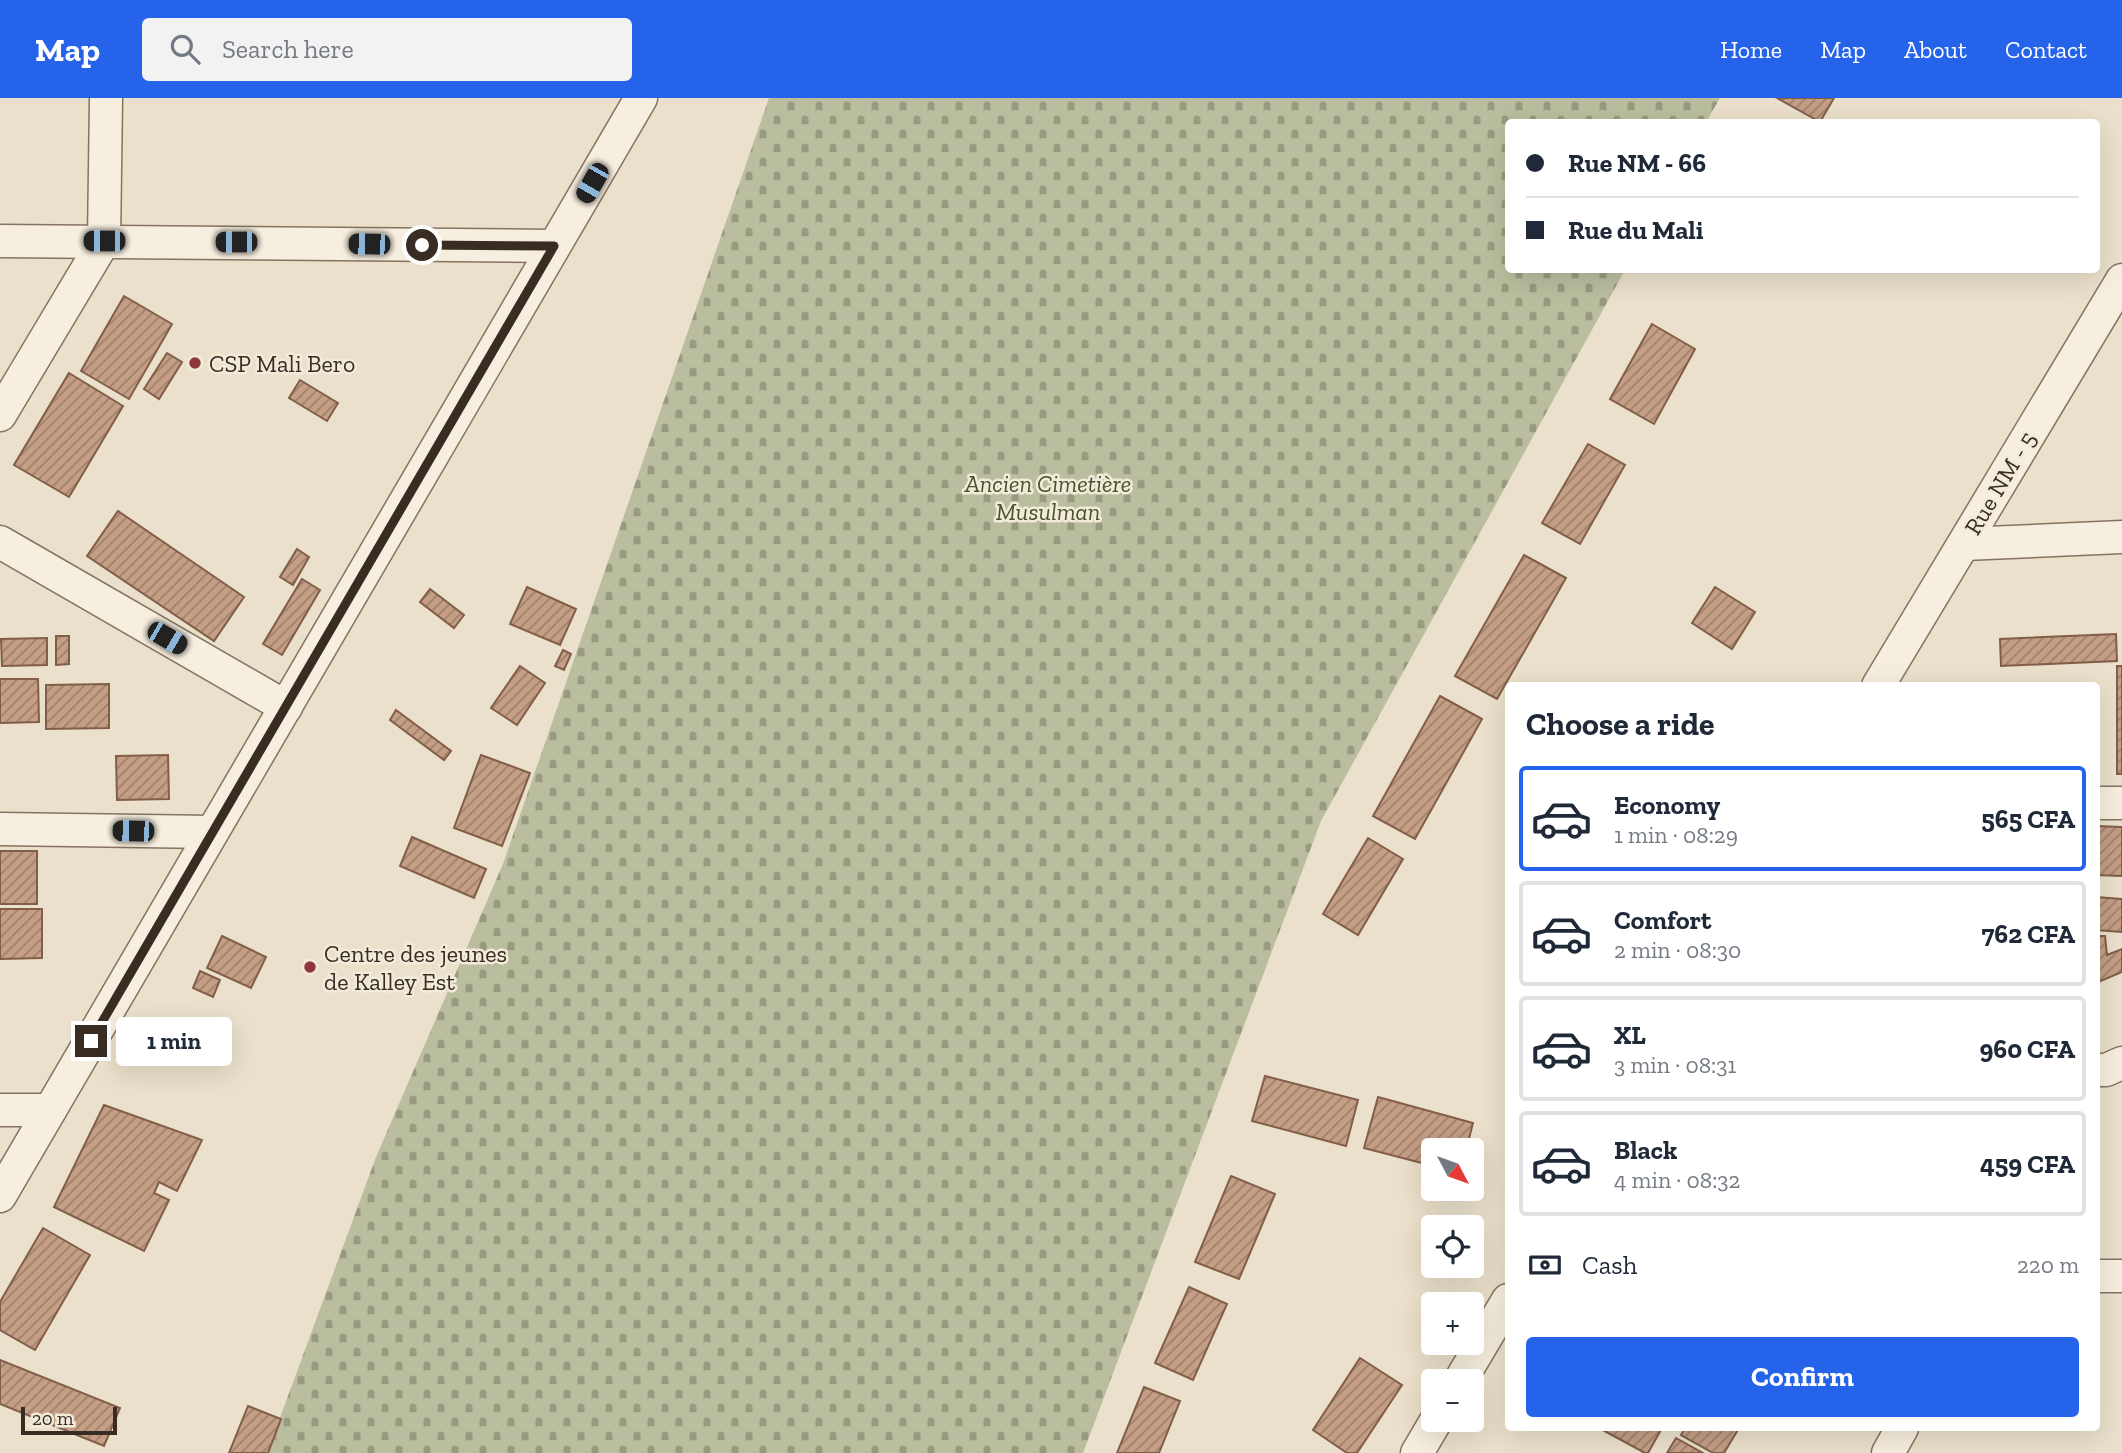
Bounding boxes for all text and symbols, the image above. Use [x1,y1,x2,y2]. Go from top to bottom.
search box [142,18,632,81]
text: Map [35,30,100,69]
icon: search [166,30,204,68]
text: Search here [222,33,354,65]
text: Home [1720,35,1782,64]
text: Map [1820,35,1866,64]
text: About [1904,35,1967,64]
text: Contact [2005,35,2087,64]
text: Rue NM - 66 [1568,147,1706,179]
car [573,160,612,206]
text: Rue du Mali [1568,214,1704,246]
route start [406,229,438,261]
car [84,231,126,252]
car [216,232,258,253]
car [348,233,391,255]
place label: CSP Mali Bero [209,349,355,378]
marker: CSP Mali Bero [187,355,203,371]
street label: Rue NM - 5 [1958,426,2042,540]
park label: Ancien Cimetière Musulman [964,469,1131,526]
car [144,618,191,658]
text: Choose a ride [1526,705,1714,743]
icon: car [1530,787,1593,850]
text: Economy [1614,789,1720,821]
text: 565 CFA [1981,803,2075,835]
car [112,820,155,842]
text: 1 min · 08:29 [1614,821,1738,849]
icon: car [1530,902,1593,965]
text: Comfort [1614,904,1711,936]
text: 762 CFA [1982,918,2075,950]
text: 2 min · 08:30 [1614,936,1741,964]
place label: Centre des jeunes de Kalley Est [324,939,507,996]
marker: Centre des jeunes de Kalley Est [302,959,318,975]
callout: 1 min [116,1016,231,1066]
icon: car [1530,1017,1593,1080]
text: XL [1614,1019,1646,1051]
route end [75,1025,107,1057]
text: 1 min [147,1027,201,1055]
text: 960 CFA [1979,1033,2075,1065]
text: 3 min · 08:31 [1614,1051,1736,1079]
icon: car [1530,1132,1593,1195]
text: Black [1614,1134,1677,1166]
north arrow [1421,1138,1484,1200]
map controls [1421,1138,1484,1432]
text: 459 CFA [1980,1148,2075,1180]
text: 4 min · 08:32 [1614,1166,1740,1194]
button: locate [1421,1215,1484,1278]
icon: cash [1526,1246,1564,1284]
text: Cash [1582,1249,1637,1281]
text: 220 m [2017,1251,2079,1279]
button: + [1421,1292,1484,1355]
button: Confirm [1526,1337,2079,1417]
button: − [1421,1369,1484,1432]
scale bar [21,1404,117,1436]
text: 20 m [32,1407,73,1430]

